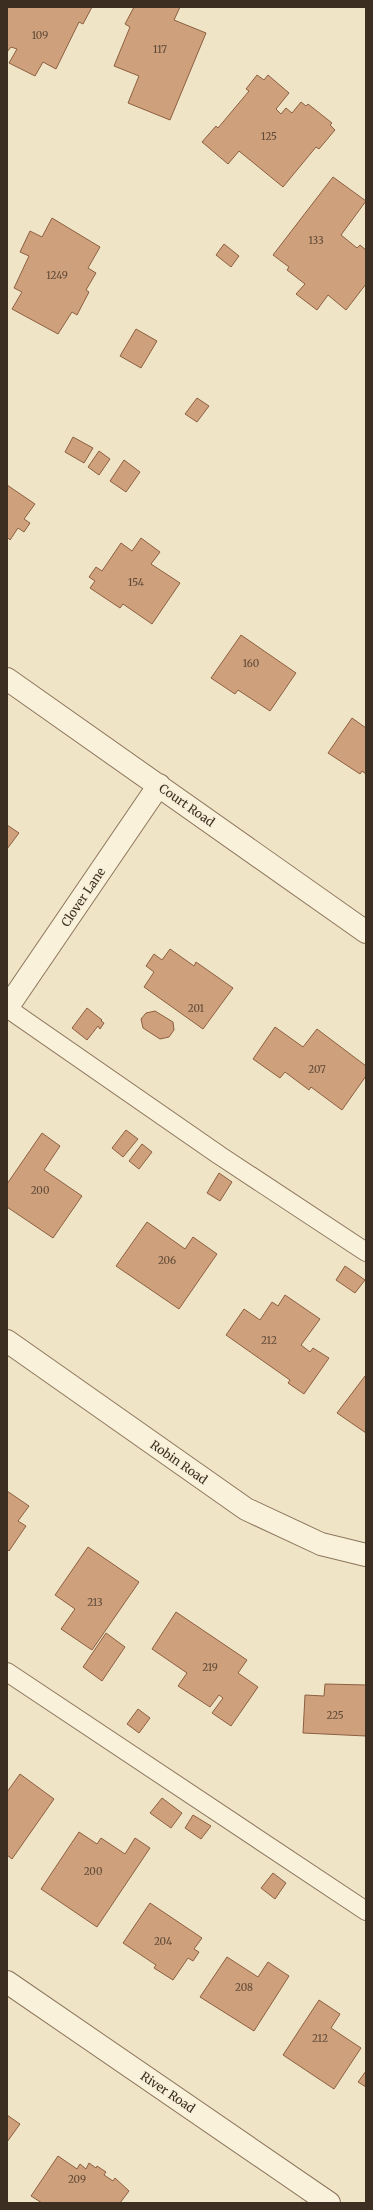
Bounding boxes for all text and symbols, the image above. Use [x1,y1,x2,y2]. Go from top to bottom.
house number: 109 [32,29,48,42]
house number: 117 [153,43,167,56]
house number: 125 [261,130,277,143]
house number: 133 [308,234,324,247]
house number: 1249 [46,269,68,282]
house number: 154 [128,576,144,589]
house number: 160 [243,657,259,670]
street label: Court Road [156,780,218,830]
street label: Clover Lane [58,865,108,929]
house number: 201 [188,1002,205,1015]
house number: 207 [308,1063,326,1076]
house number: 200 [31,1184,49,1197]
house number: 206 [158,1254,176,1267]
house number: 212 [261,1334,277,1347]
street label: Robin Road [148,1437,210,1487]
house number: 213 [87,1596,103,1609]
house number: 219 [202,1661,218,1674]
house number: 225 [326,1709,344,1722]
house number: 200 [84,1865,102,1878]
house number: 204 [154,1935,172,1948]
house number: 208 [235,1981,253,1994]
house number: 212 [312,2032,328,2045]
street label: River Road [138,2068,198,2116]
house number: 209 [68,2173,86,2186]

